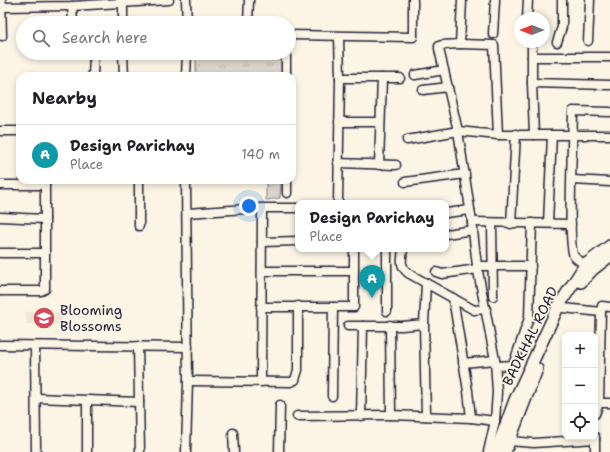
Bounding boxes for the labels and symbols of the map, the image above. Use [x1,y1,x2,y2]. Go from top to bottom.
north arrow [514,12,550,48]
your location [239,196,259,216]
pin: A [359,265,385,298]
street label: BADKHAL ROAD [498,284,562,388]
place label: Blooming Blossoms [60,301,122,335]
school or university icon: Blooming Blossoms [31,305,57,331]

